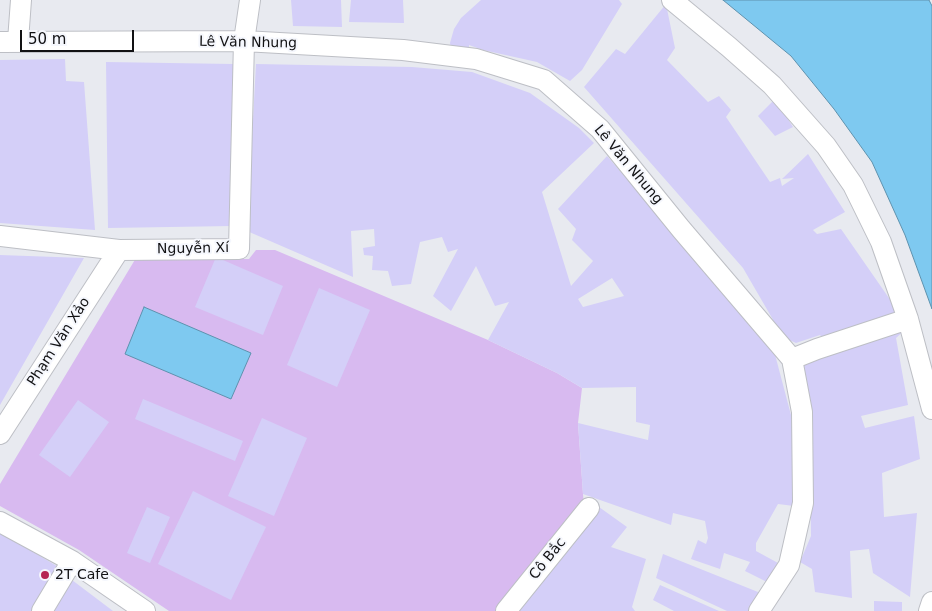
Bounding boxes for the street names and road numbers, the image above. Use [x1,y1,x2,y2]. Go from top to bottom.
street label: Lê Văn Nhung [199,34,297,52]
street label: Lê Văn Nhung [590,122,666,208]
street label: Nguyễn Xí [157,240,229,258]
street label: Phạm Văn Xảo [24,295,94,389]
street label: Cô Bắc [526,535,570,583]

